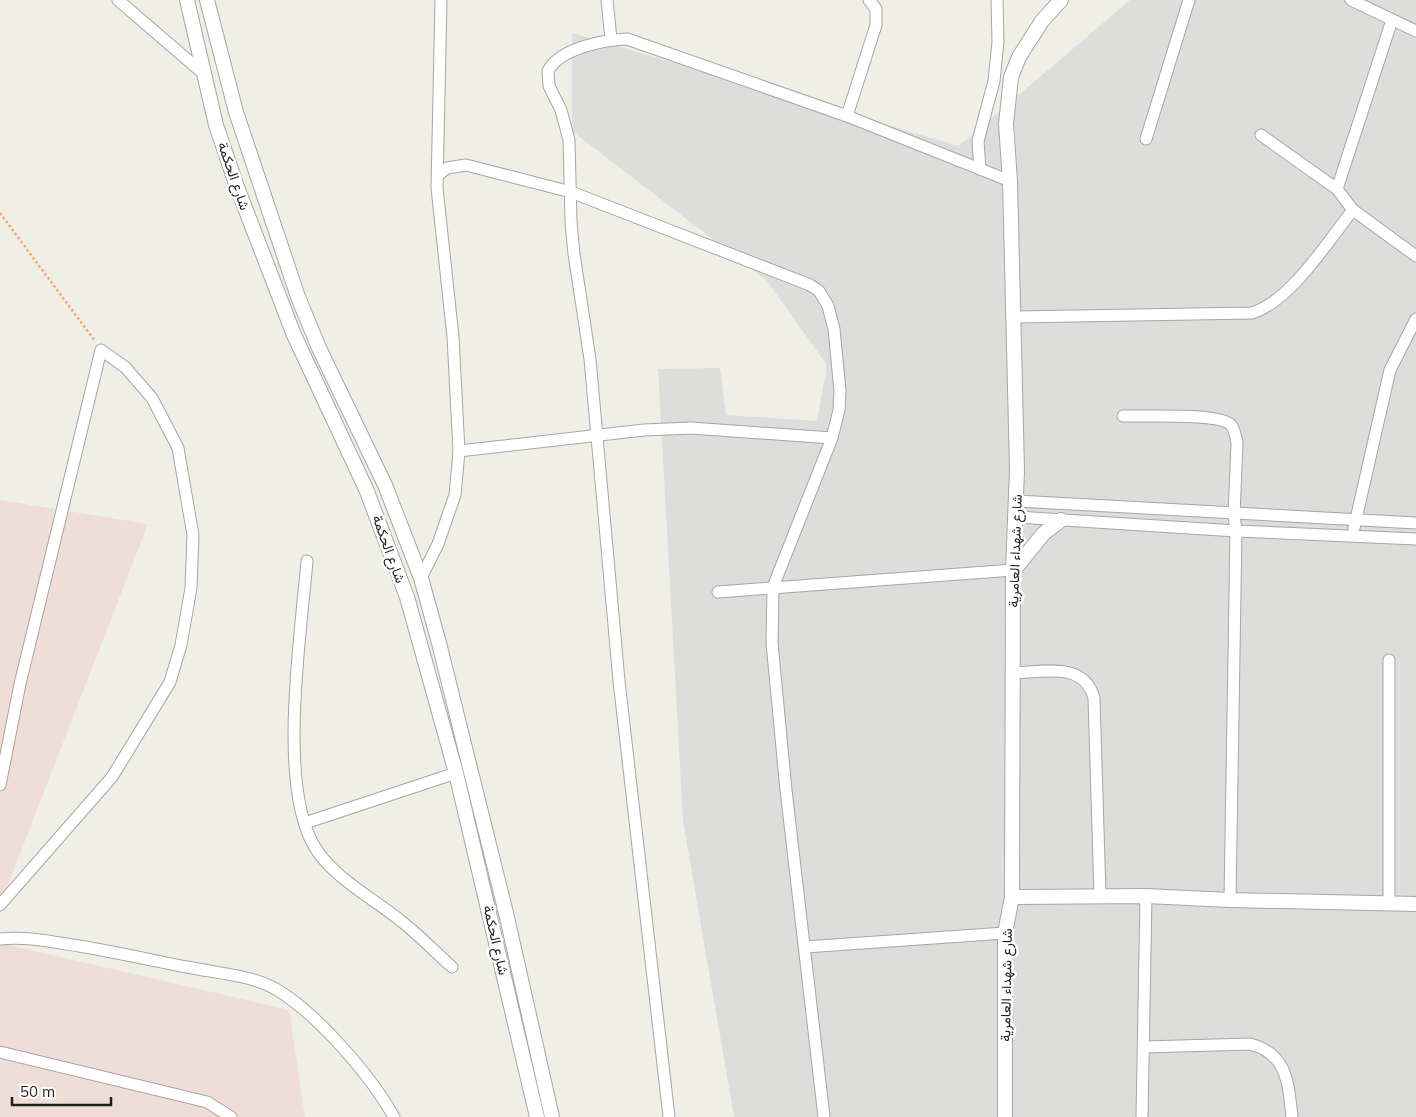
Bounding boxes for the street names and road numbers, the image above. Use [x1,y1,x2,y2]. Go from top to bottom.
street label: شارع الحكمة [212,139,254,213]
street label: شارع شهداء العامرية [1004,494,1028,608]
street label: شارع الحكمة [367,513,410,586]
street label: شارع الحكمة [477,903,513,977]
street label: شارع شهداء العامرية [996,928,1018,1042]

